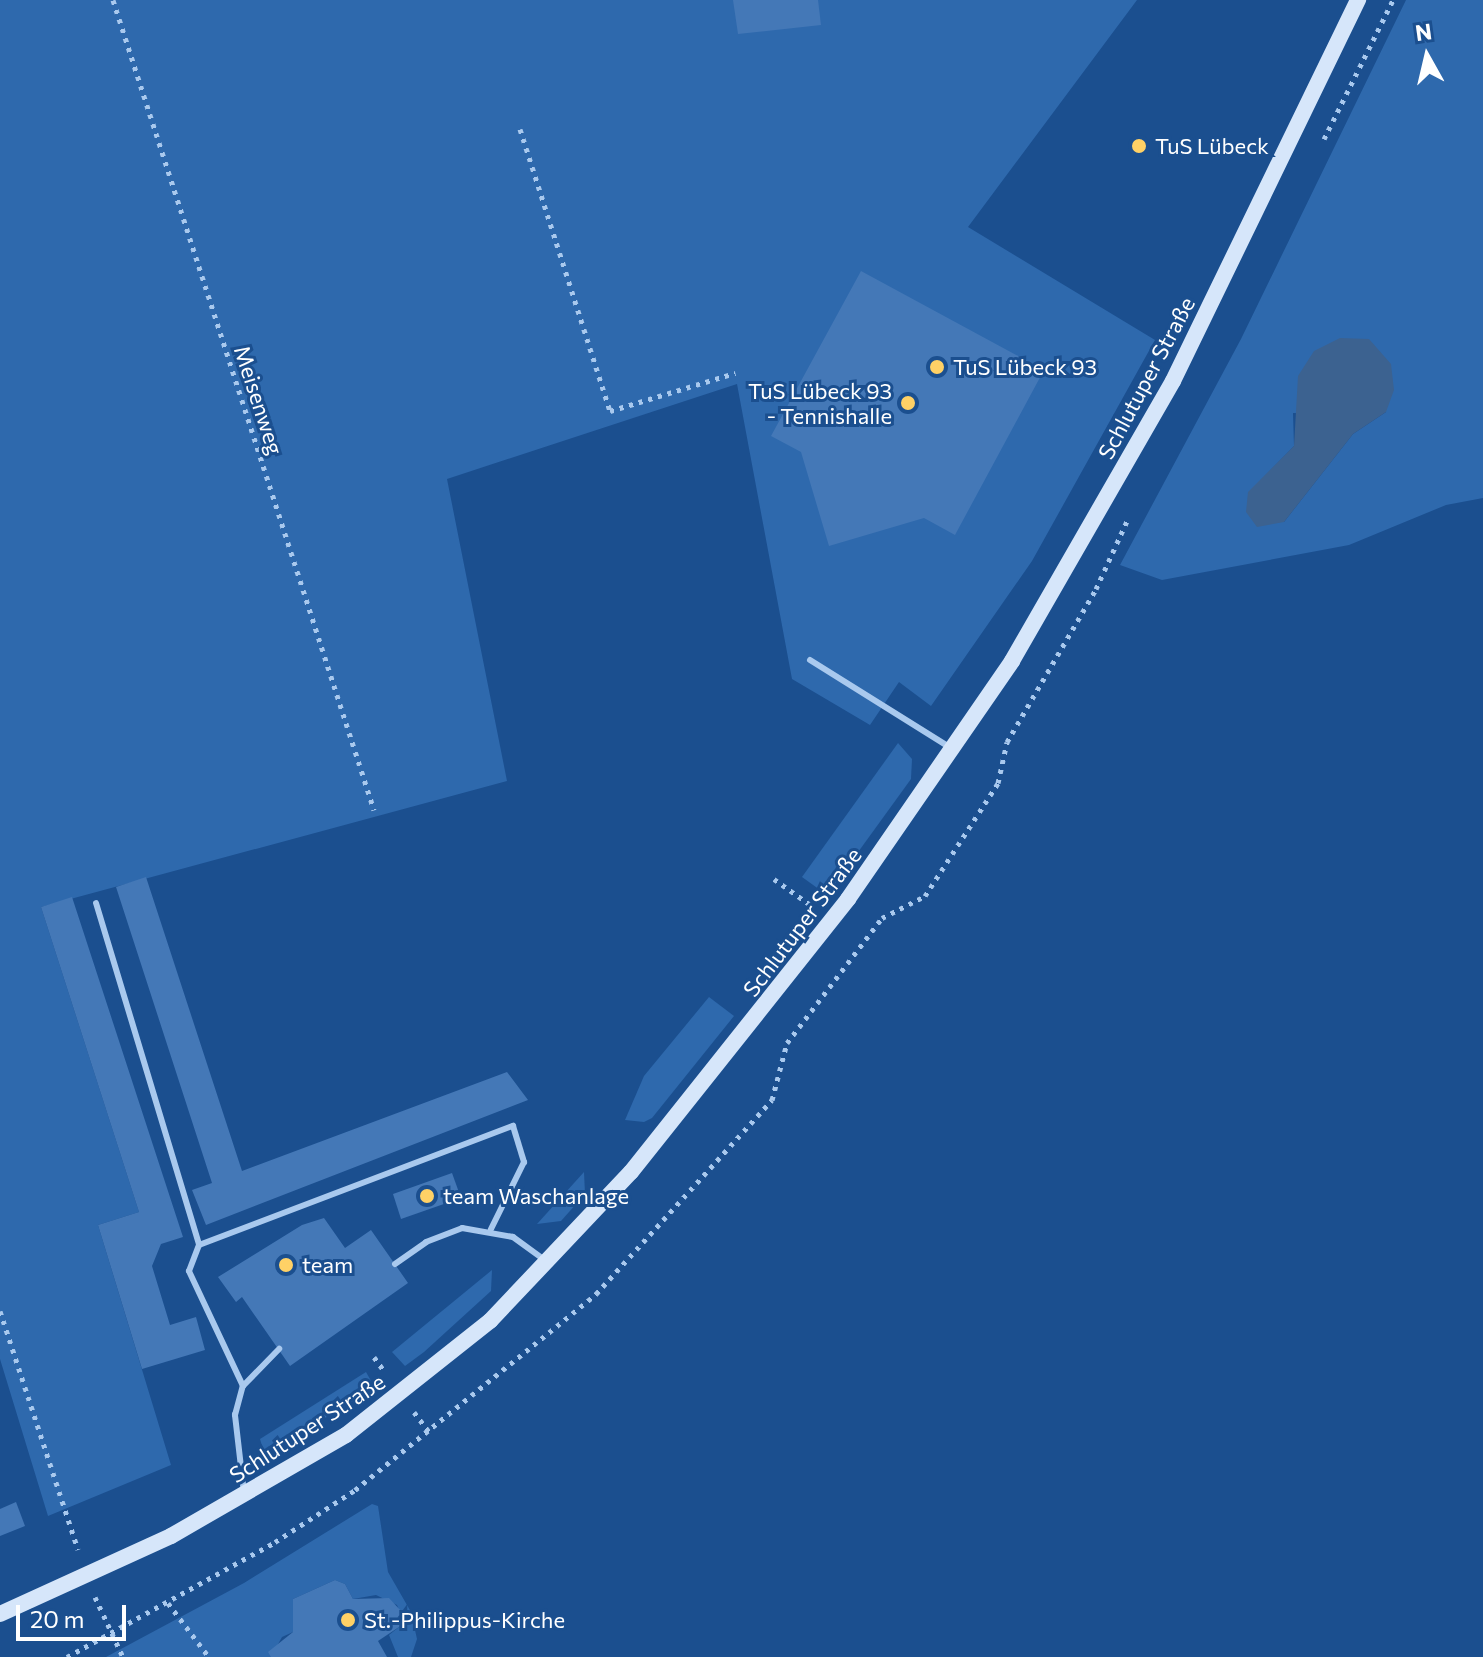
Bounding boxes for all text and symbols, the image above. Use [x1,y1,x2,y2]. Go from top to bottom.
north arrow [1387,16,1467,96]
text: N [1414,17,1434,46]
place label: TuS Lübeck [1155,133,1269,159]
marker: TuS Lübeck [1130,137,1148,155]
street label: Schlutuper Straße [1092,292,1200,464]
street label: Meisenweg [229,342,289,458]
place label: TuS Lübeck 93 [953,354,1097,380]
marker: TuS Lübeck 93 [928,358,946,376]
place label: TuS Lübeck 93 - Tennishalle [748,377,892,428]
marker: TuS Lübeck 93 - Tennishalle [899,394,917,412]
street label: Schlutuper Straße [737,842,867,1002]
place label: team Waschanlage [443,1183,629,1209]
marker: team Waschanlage [418,1187,436,1205]
place label: team [302,1252,353,1278]
marker: team [277,1256,295,1274]
street label: Schlutuper Straße [224,1368,390,1488]
scale bar [20,1589,130,1639]
text: 20 m [30,1604,84,1633]
place label: St.-Philippus-Kirche [364,1607,565,1633]
marker: St.-Philippus-Kirche [339,1611,357,1629]

